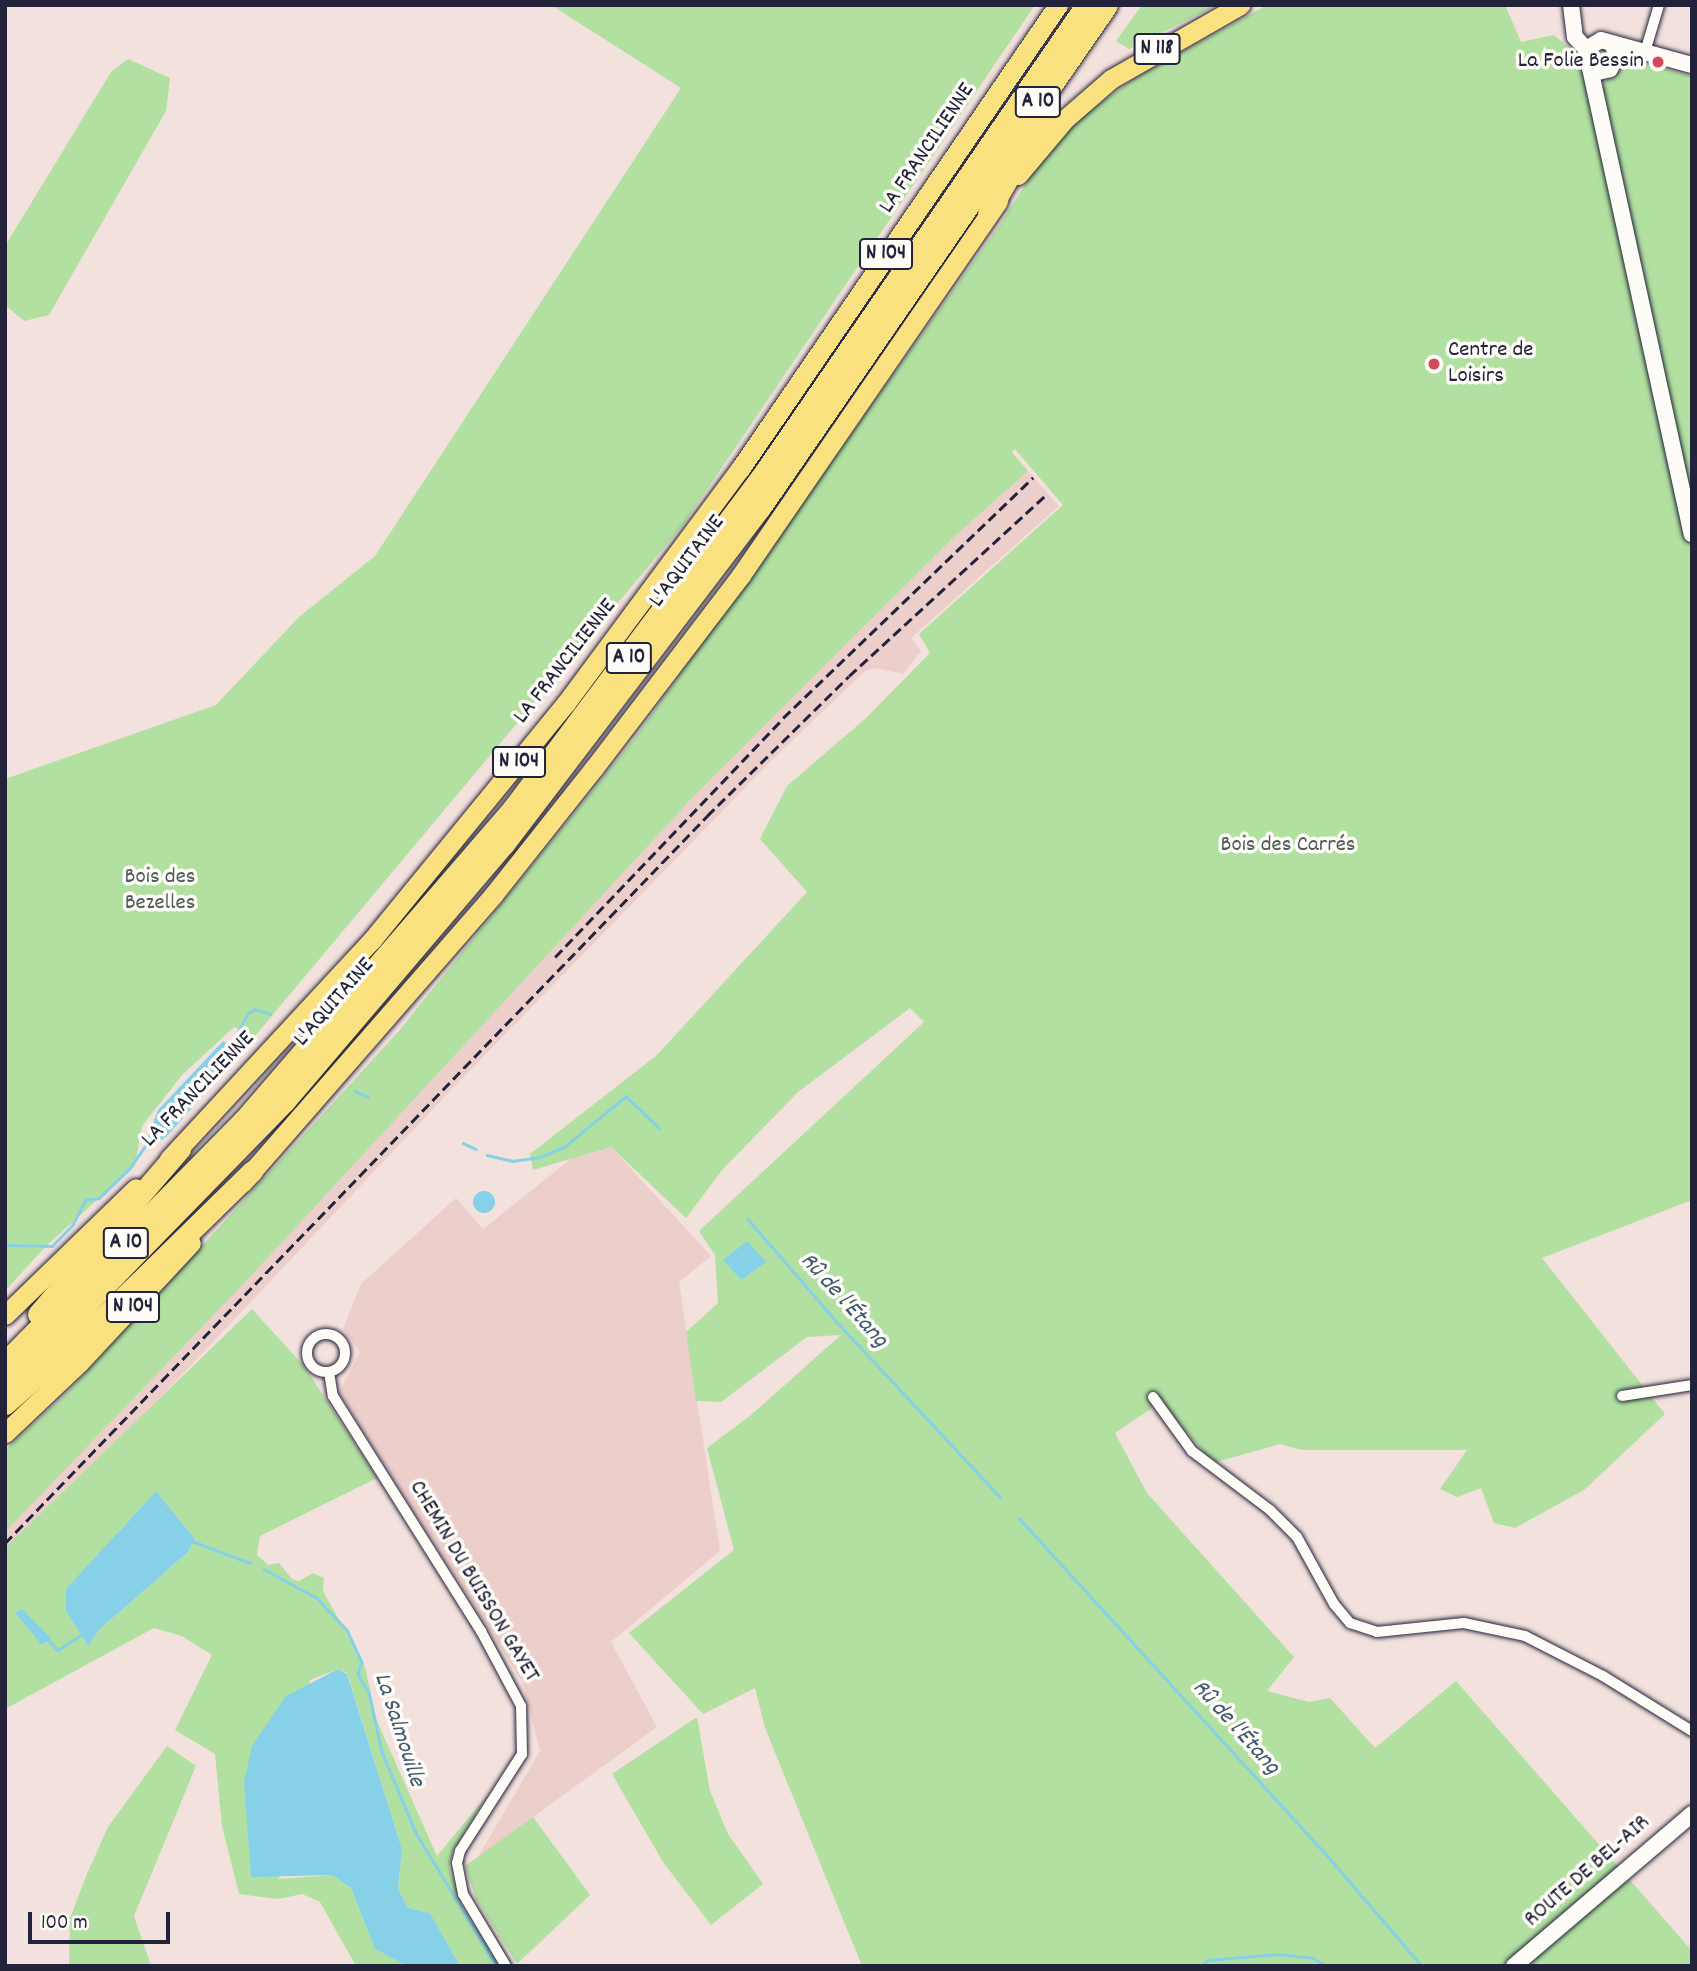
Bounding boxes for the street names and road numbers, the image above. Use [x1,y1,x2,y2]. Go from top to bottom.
road number: N 118 [1132,32,1182,66]
street label: LA FRANCILIENNE [874,79,982,219]
road number: A 10 [1014,84,1062,119]
road number: N 104 [858,236,914,272]
street label: L'AQUITAINE [644,510,732,614]
street label: LA FRANCILIENNE [509,594,623,730]
road number: A 10 [604,640,654,676]
road number: N 104 [491,744,547,780]
street label: L'AQUITAINE [289,953,381,1053]
street label: LA FRANCILIENNE [137,1026,261,1154]
road number: A 10 [102,1226,150,1260]
road number: N 104 [105,1290,161,1324]
street label: CHEMIN DU BUISSON GAYET [402,1476,544,1688]
street label: ROUTE DE BEL-AIR [1520,1810,1656,1934]

